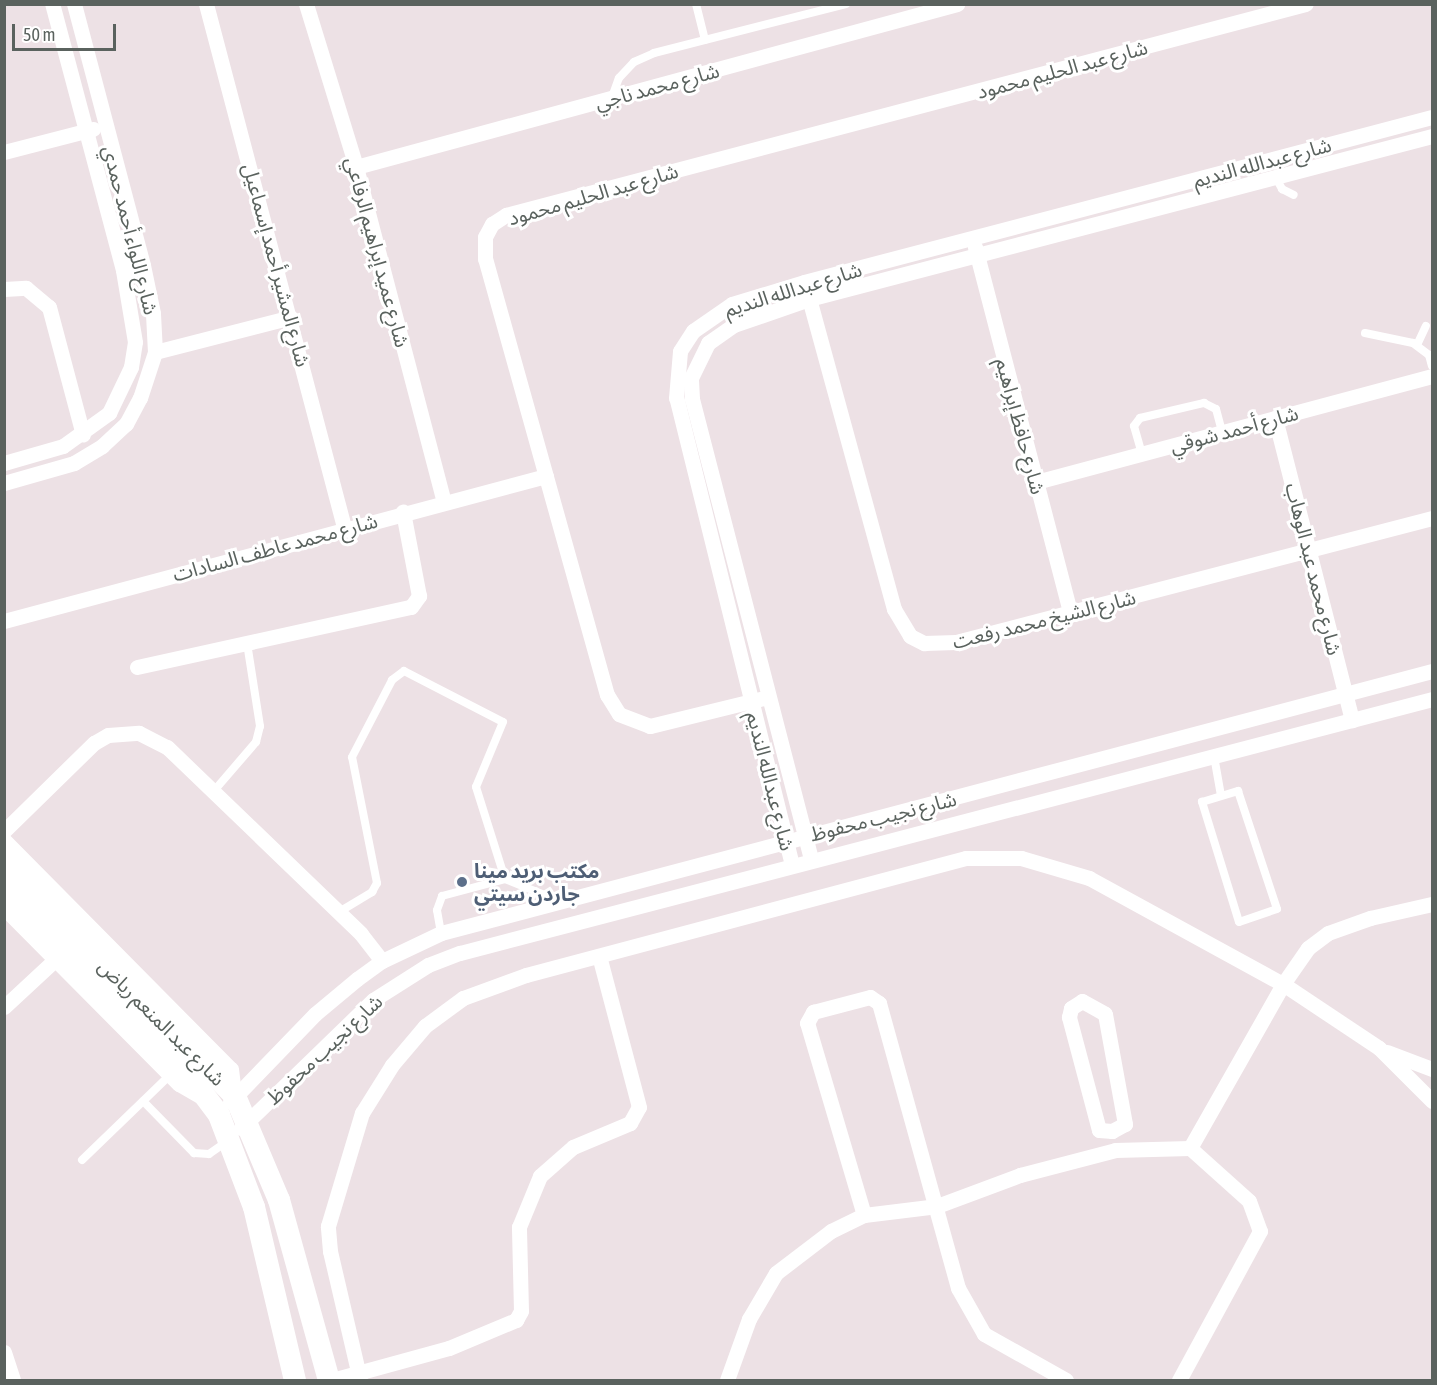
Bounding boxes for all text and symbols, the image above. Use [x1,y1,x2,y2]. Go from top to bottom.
scale bar [15,12,118,50]
text: 50 m [23,24,55,45]
street label: شارع عبد الحليم محمود [974,35,1150,103]
street label: شارع محمد ناجي [592,58,722,114]
street label: شارع عبدالله النديم [1190,132,1334,192]
street label: شارع اللواء أحمد حمدي [98,143,164,317]
street label: شارع عميد إبراهيم الرفاعي [341,154,415,350]
street label: شارع عبد الحليم محمود [505,158,681,230]
street label: شارع المشير أحمد إسماعيل [238,161,316,369]
street label: شارع عبدالله النديم [721,257,865,321]
street label: شارع حافظ إبراهيم [991,355,1051,497]
street label: شارع أحمد شوقي [1167,400,1301,458]
street label: شارع محمد عبد الوهاب [1281,480,1347,658]
street label: شارع محمد عاطف السادات [170,508,380,586]
street label: شارع الشيخ محمد رفعت [950,585,1138,653]
street label: شارع عبدالله النديم [742,709,800,853]
street label: شارع نجيب محفوظ [807,786,959,846]
place label: مكتب بريد مينا جاردن سيتي [474,858,599,905]
marker: مكتب بريد مينا جاردن سيتي [455,875,469,889]
street label: شارع عبد المنعم رياض [94,954,230,1090]
street label: شارع نجيب محفوظ [261,989,387,1109]

